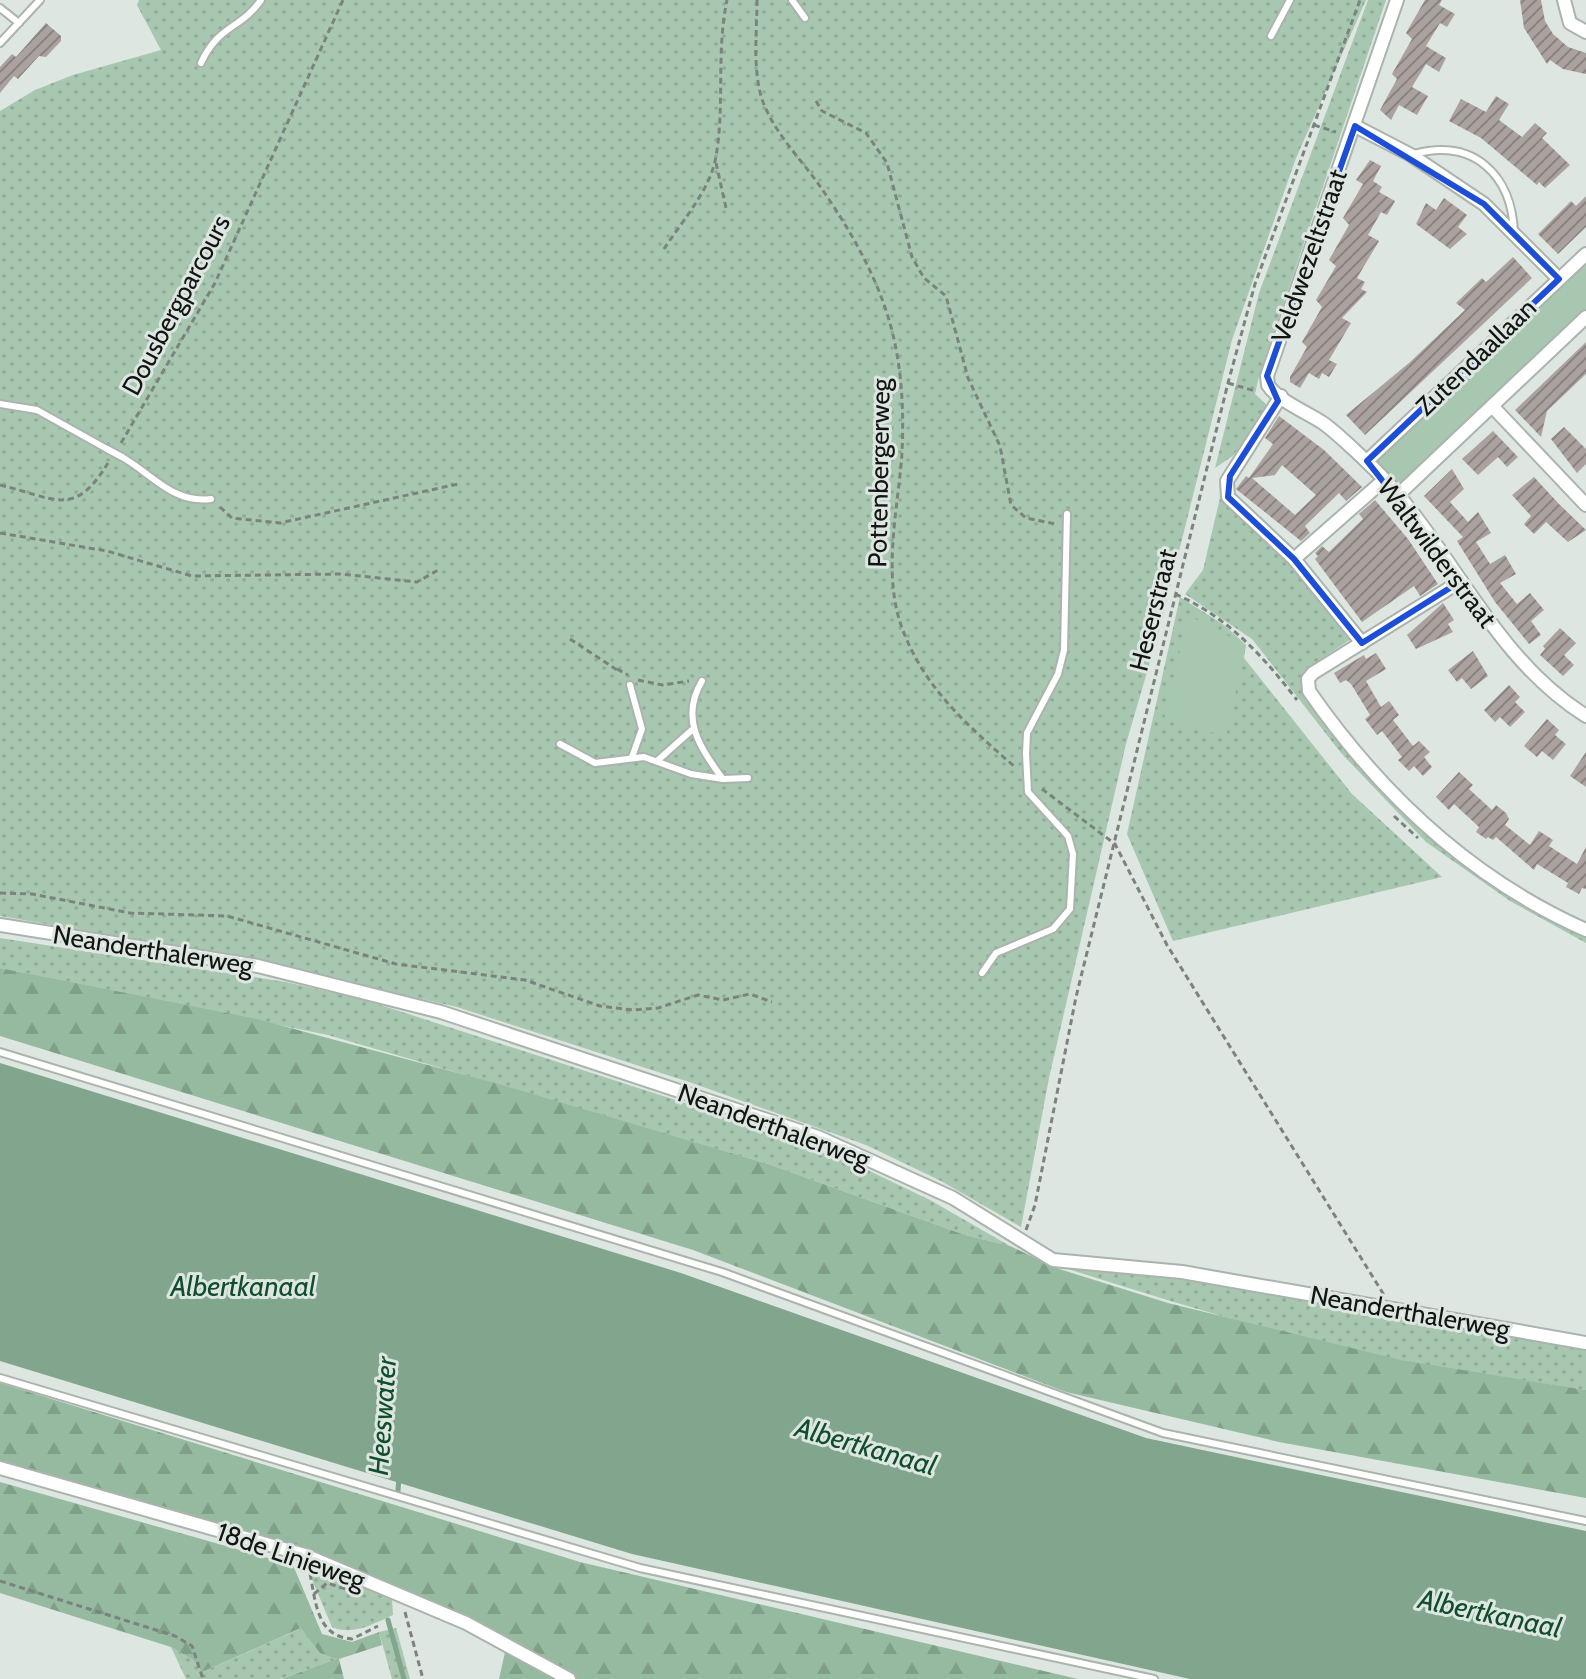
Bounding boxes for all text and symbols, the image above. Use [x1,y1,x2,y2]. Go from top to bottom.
street label: Veldwezeltstraat [1264,165,1354,347]
street label: Dousbergparcours [115,209,237,401]
street label: Zutendaallaan [1409,292,1543,422]
street label: Pottenbergerweg [861,377,897,568]
street label: Waltwilderstraat [1371,472,1504,634]
street label: Heserstraat [1122,545,1184,674]
street label: Neanderthalerweg [51,918,256,982]
street label: Neanderthalerweg [674,1076,875,1176]
water label: Albertkanaal [169,1269,316,1303]
street label: Neanderthalerweg [1308,1279,1513,1345]
water label: Heeswater [361,1354,403,1476]
water label: Albertkanaal [790,1409,941,1482]
street label: 18de Linieweg [213,1516,370,1597]
water label: Albertkanaal [1414,1581,1565,1645]

